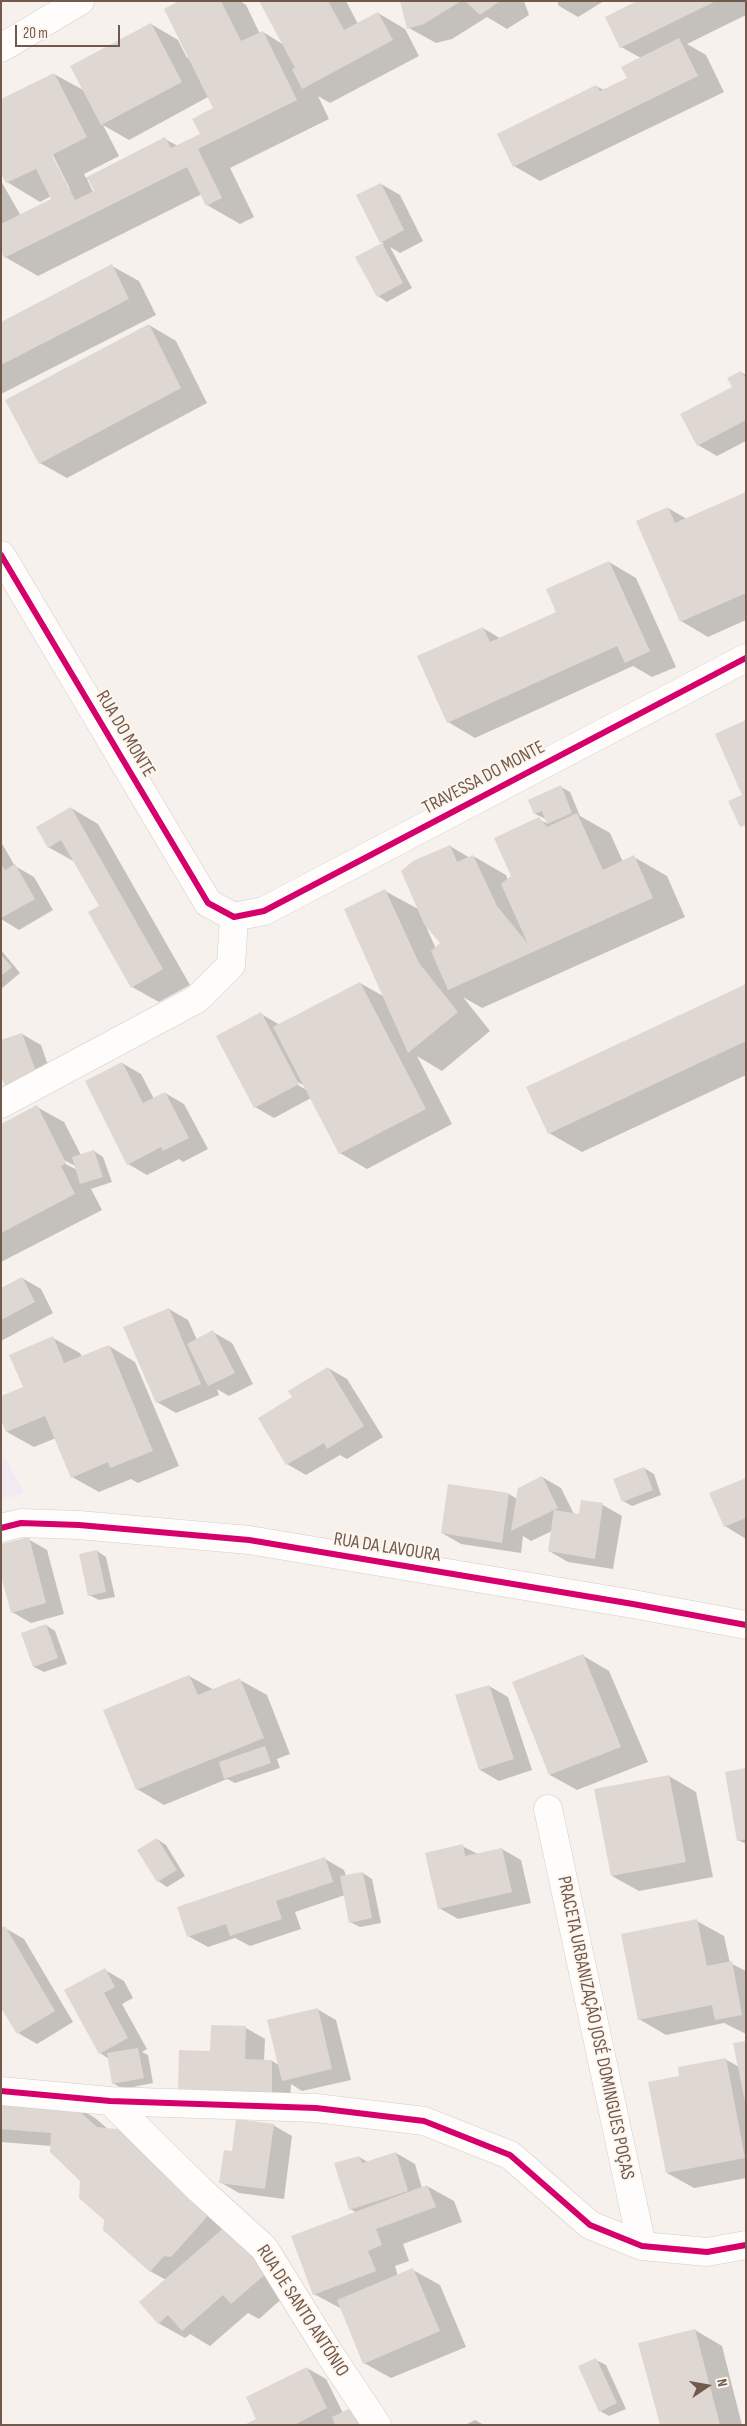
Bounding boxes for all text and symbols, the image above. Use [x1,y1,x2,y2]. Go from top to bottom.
scale bar [18,15,122,47]
text: 20 m [23,24,48,43]
street label: RUA DO MONTE [90,687,160,781]
street label: TRAVESSA DO MONTE [419,736,549,820]
street label: RUA DA LAVOURA [332,1528,442,1568]
street label: PRACETA URBANIZAÇÃO JOSÉ DOMINGUES POÇAS [552,1874,638,2182]
street label: RUA DE SANTO ANTÓNIO [251,2241,353,2381]
north arrow [682,2361,732,2411]
text: N [713,2377,731,2388]

